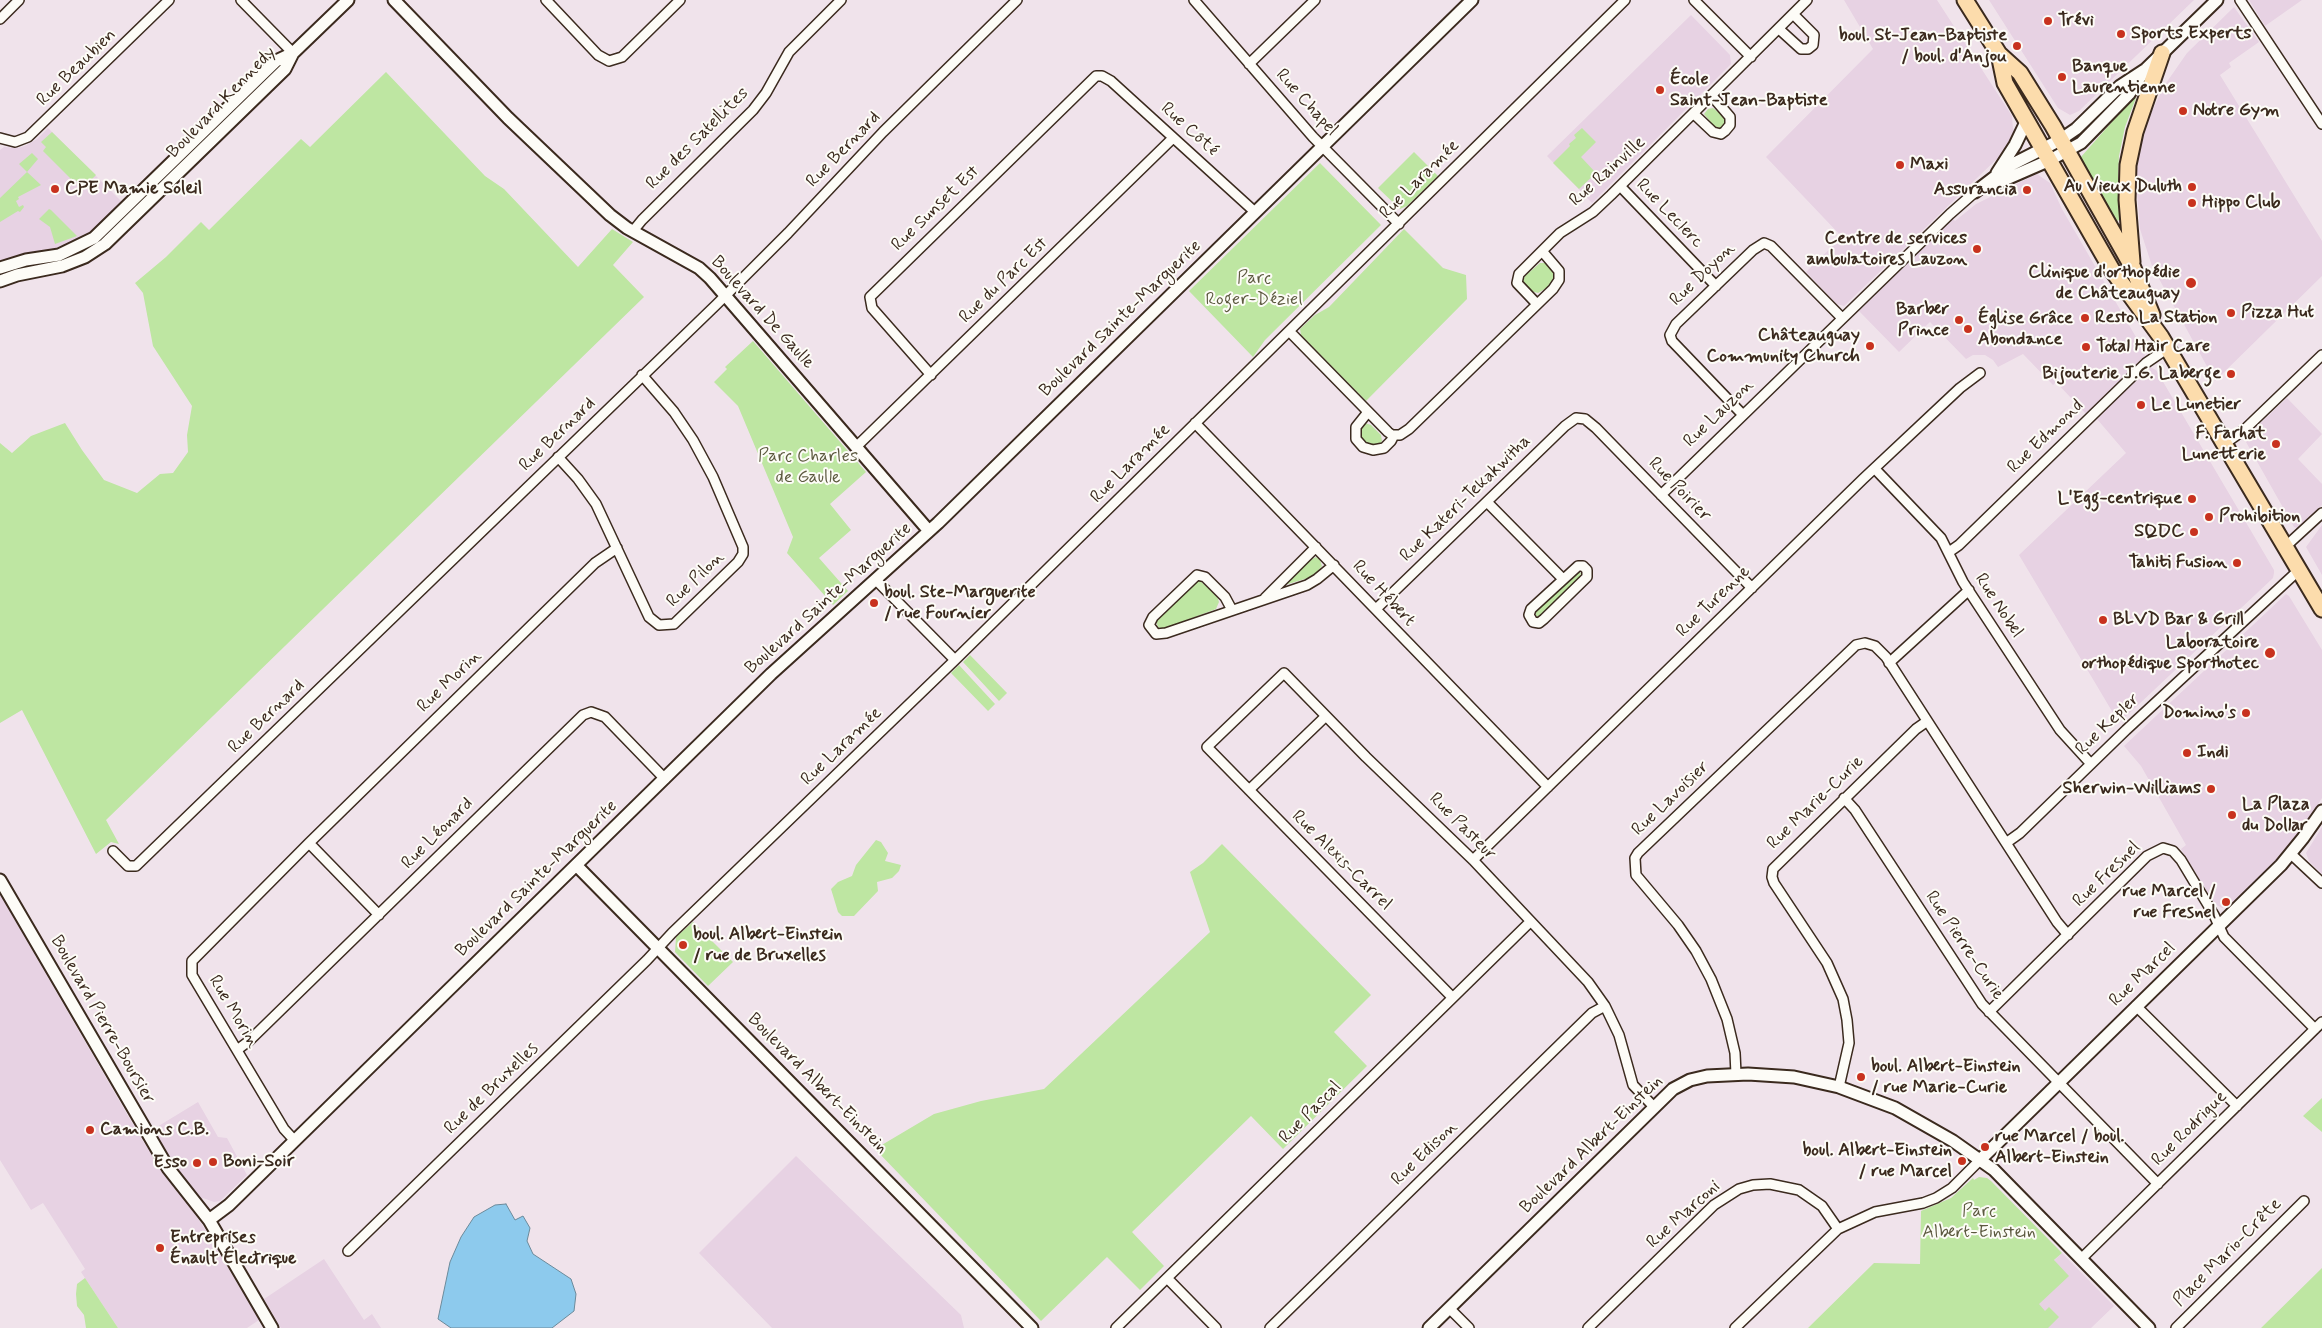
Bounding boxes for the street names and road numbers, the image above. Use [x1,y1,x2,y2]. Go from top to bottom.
street label: Rue Beaubien [33,25,121,111]
street label: Boulevard Kennedy [163,43,281,163]
street label: Rue Chapel [1270,65,1342,141]
street label: Rue des Satellites [642,83,754,195]
street label: Rue Côté [1156,98,1222,162]
street label: Rue Bernard [802,107,886,193]
street label: Rue Rainville [1565,132,1651,212]
street label: Rue Laramée [1376,136,1464,224]
street label: Rue Sunset Est [888,162,984,256]
street label: Rue Leclerc [1631,175,1707,253]
street label: Rue du Parc Est [955,233,1053,329]
street label: Boulevard Sainte-Marguerite [1036,236,1206,402]
street label: Rue Doyon [1666,239,1740,311]
street label: Boulevard De Gaulle [706,252,818,374]
street label: Rue Lauzon [1679,375,1759,453]
street label: Rue Bernard [515,393,601,477]
street label: Rue Edmond [2004,395,2088,479]
street label: Rue Laramée [1087,420,1175,508]
street label: Rue Kateri-Tekakwitha [1396,431,1536,567]
street label: Rue Poirier [1643,453,1715,527]
street label: Boulevard Sainte-Marguerite [741,519,917,679]
street label: Rue Pilon [663,547,729,613]
street label: Rue Hébert [1347,556,1419,632]
street label: Rue Turenne [1672,561,1756,643]
street label: Rue Nobel [1969,570,2027,642]
street label: Rue Morin [413,646,487,718]
street label: Rue Bernard [224,675,310,759]
street label: Rue Kepler [2072,689,2144,761]
street label: Rue Laramée [797,703,887,791]
street label: Rue Marie-Curie [1763,751,1869,855]
street label: Rue Lavoisier [1628,757,1714,841]
street label: Rue Pasteur [1424,789,1500,865]
street label: Rue Léonard [398,794,478,874]
street label: Boulevard Sainte-Marguerite [452,796,622,962]
street label: Rue Alexis-Carrel [1286,806,1396,916]
street label: Rue Fresnel [2069,838,2145,912]
street label: Rue Pierre-Curie [1920,887,2008,1005]
street label: Boulevard Pierre-Boursier [45,932,159,1108]
street label: Rue Marcel [2105,938,2181,1012]
street label: Rue Morin [203,972,263,1052]
street label: Boulevard Albert-Einstein [742,1009,892,1159]
street label: Rue de Bruxelles [440,1039,544,1139]
street label: Boulevard Albert-Einstein [1516,1071,1668,1219]
street label: Rue Pascal [1275,1077,1347,1149]
street label: Rue Rodrigue [2148,1087,2232,1171]
street label: Rue Edison [1387,1117,1463,1191]
street label: Rue Marconi [1643,1176,1725,1254]
street label: Place Mario-Crête [2169,1194,2287,1312]

